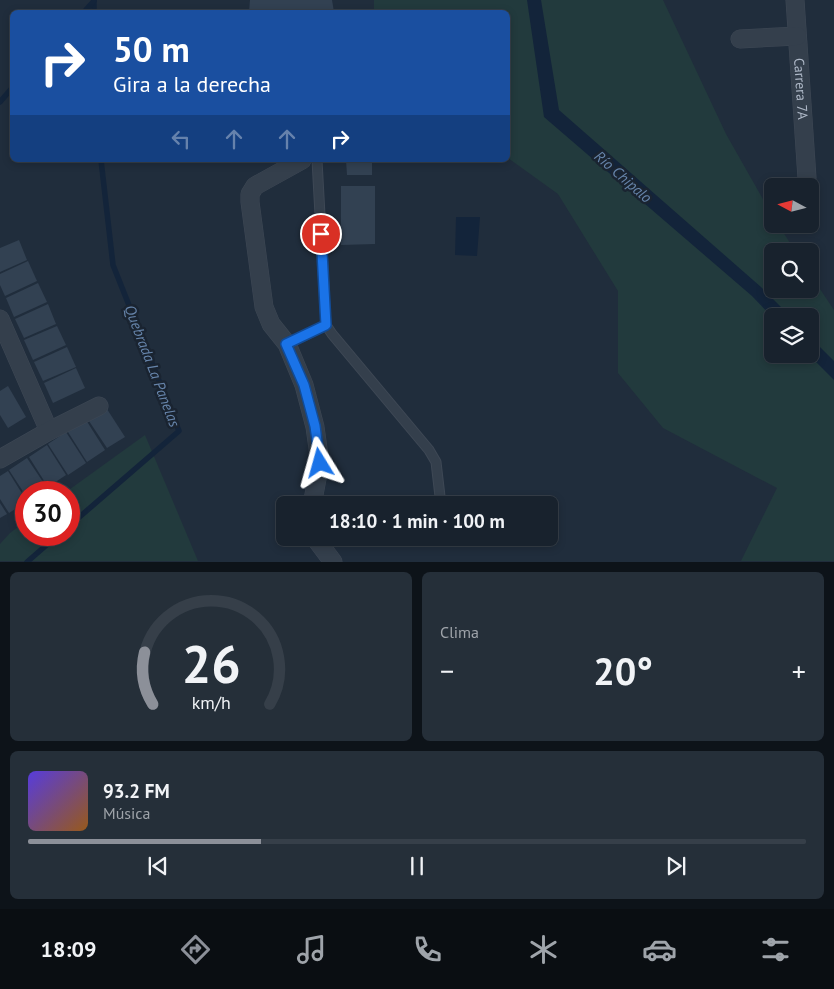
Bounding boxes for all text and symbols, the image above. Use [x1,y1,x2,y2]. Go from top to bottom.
text: 50 m [113,26,190,72]
icon: right [30,30,95,95]
street label: Carrera 7A [790,57,812,121]
text: Gira a la derecha [113,70,271,98]
icon: left [167,125,195,153]
icon: ahead [220,125,248,153]
icon: ahead [273,125,301,153]
icon: right [326,125,354,153]
water label: Río Chipalo [591,146,656,207]
north arrow [764,178,819,232]
map controls [764,178,819,363]
pin [300,213,342,255]
icon: arrive [307,220,335,248]
button: search [764,243,819,298]
water label: Quebrada La Panelas [120,302,184,429]
button: layers [764,308,819,363]
position arrow [293,436,345,488]
speed limit sign: 30 [15,481,80,546]
text: 18:10 · 1 min · 100 m [329,509,505,533]
text: Clima [440,622,479,642]
text: 26 [182,630,240,697]
text: 20° [593,646,653,695]
text: − [440,652,454,689]
text: + [792,652,806,689]
text: km/h [191,691,231,714]
text: 93.2 FM [103,779,170,803]
text: Música [103,803,150,823]
icon: previous [144,852,172,880]
icon: pause [403,852,431,880]
icon: next [662,852,690,880]
icon: directions [178,932,213,967]
icon: music [294,932,329,967]
icon: phone [410,932,445,967]
icon: climate [526,932,561,967]
icon: car [642,932,677,967]
icon: filters [758,932,793,967]
text: 18:09 [41,935,96,963]

